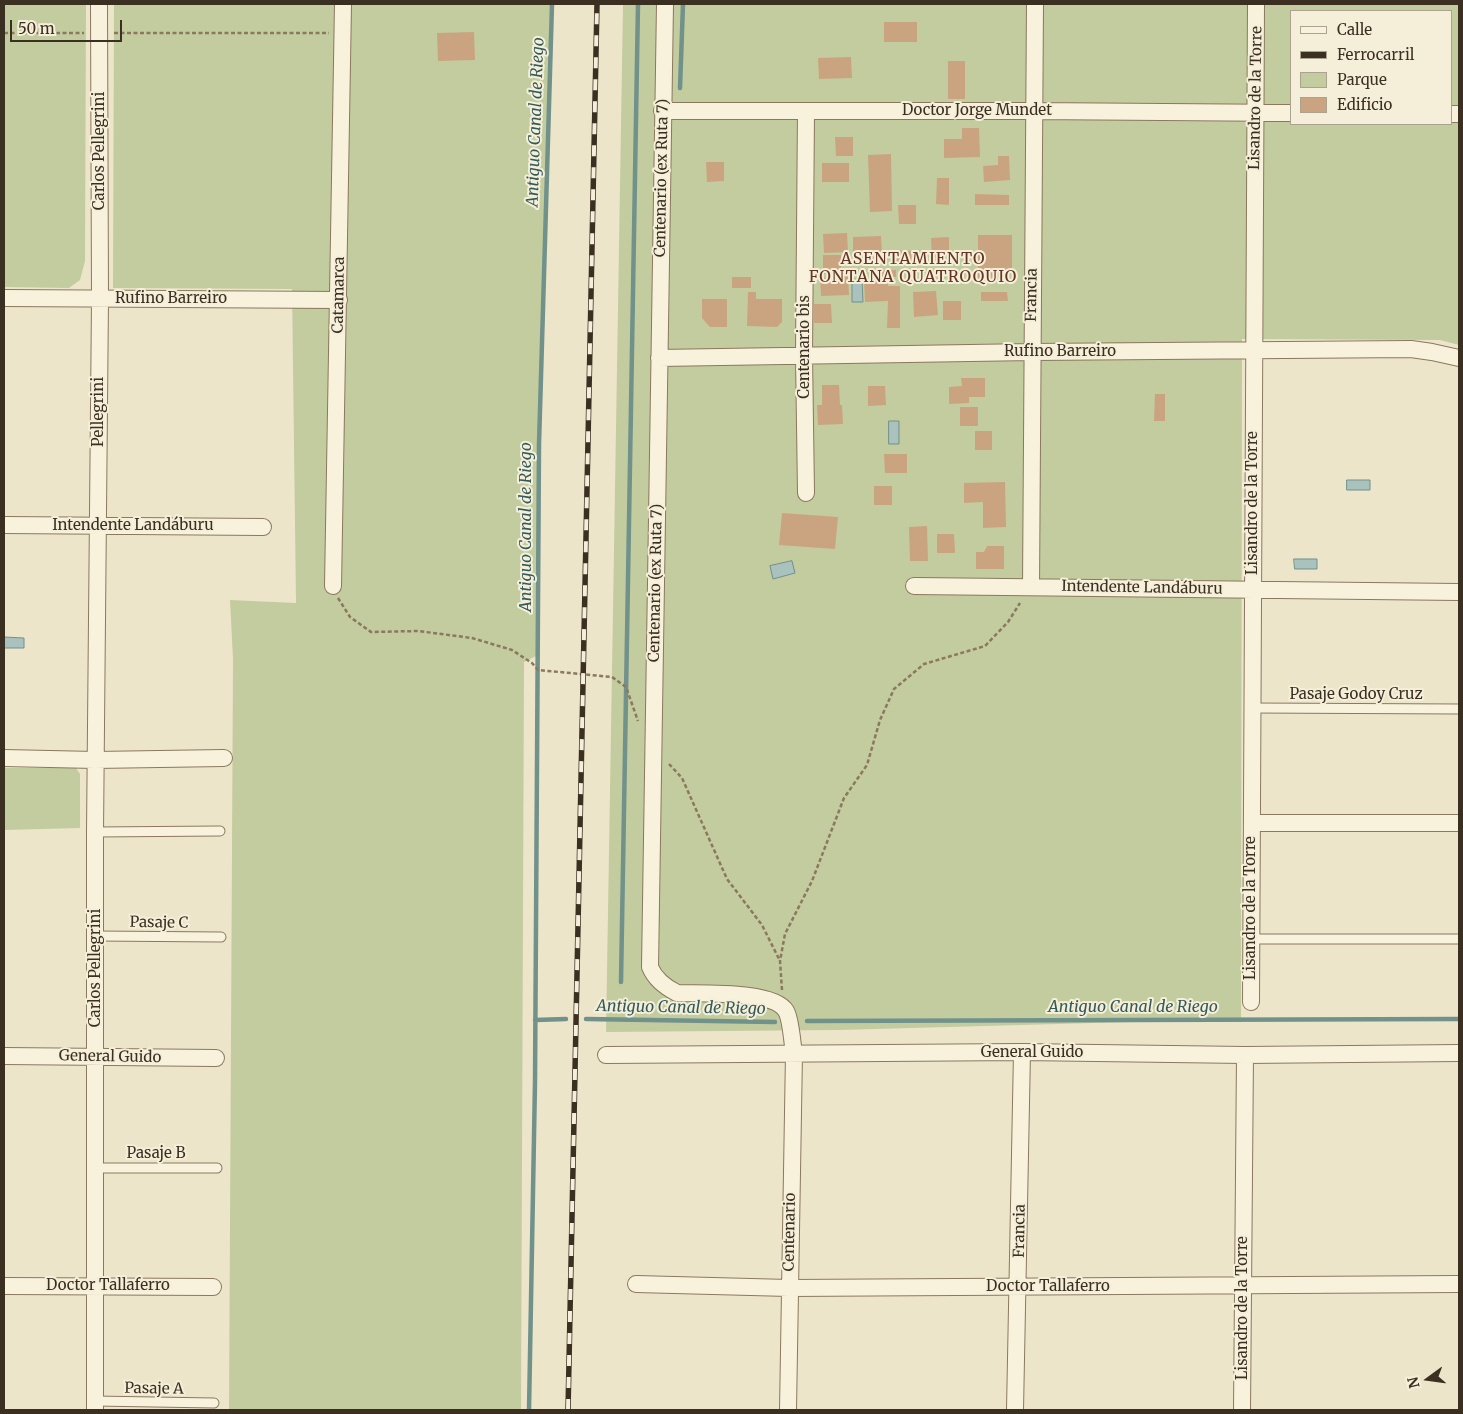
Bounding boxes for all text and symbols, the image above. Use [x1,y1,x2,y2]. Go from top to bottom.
scale bar [12,10,125,42]
legend [1290,10,1453,125]
text: 50 m [18,19,55,38]
text: Calle [1337,20,1372,39]
street label: Lisandro de la Torre [1246,26,1266,170]
water label: Antiguo Canal de Riego [523,37,549,207]
text: Ferrocarril [1337,45,1414,64]
text: Parque [1337,70,1387,89]
street label: Carlos Pellegrini [91,92,109,210]
text: Edificio [1337,95,1392,114]
street label: Centenario (ex Ruta 7) [652,99,672,257]
street label: Doctor Jorge Mundet [902,102,1052,120]
district label: ASENTAMIENTO FONTANA QUATROQUIO [806,249,1020,287]
street label: Catamarca [329,257,349,333]
street label: Francia [1023,268,1041,322]
street label: Rufino Barreiro [115,290,227,308]
street label: Centenario bis [796,295,814,399]
street label: Rufino Barreiro [1004,343,1116,361]
street label: Pellegrini [90,377,108,447]
street label: Lisandro de la Torre [1244,431,1262,575]
water label: Antiguo Canal de Riego [516,442,536,612]
street label: Centenario (ex Ruta 7) [646,504,666,662]
street label: Intendente Landáburu [52,517,214,535]
street label: Intendente Landáburu [1061,578,1223,598]
street label: Pasaje Godoy Cruz [1289,686,1423,704]
street label: Lisandro de la Torre [1242,836,1260,980]
street label: Carlos Pellegrini [87,909,105,1027]
street label: Pasaje C [129,913,189,933]
water label: Antiguo Canal de Riego [596,997,766,1019]
water label: Antiguo Canal de Riego [1048,997,1218,1017]
street label: General Guido [981,1044,1083,1062]
street label: General Guido [59,1047,161,1067]
street label: Pasaje B [126,1145,186,1163]
street label: Centenario [780,1192,800,1272]
street label: Francia [1011,1204,1029,1258]
street label: Lisandro de la Torre [1234,1236,1252,1380]
street label: Doctor Tallaferro [46,1277,170,1295]
street label: Doctor Tallaferro [986,1278,1110,1296]
north arrow [1403,1354,1453,1404]
text: N [1403,1375,1424,1390]
street label: Pasaje A [124,1379,184,1399]

